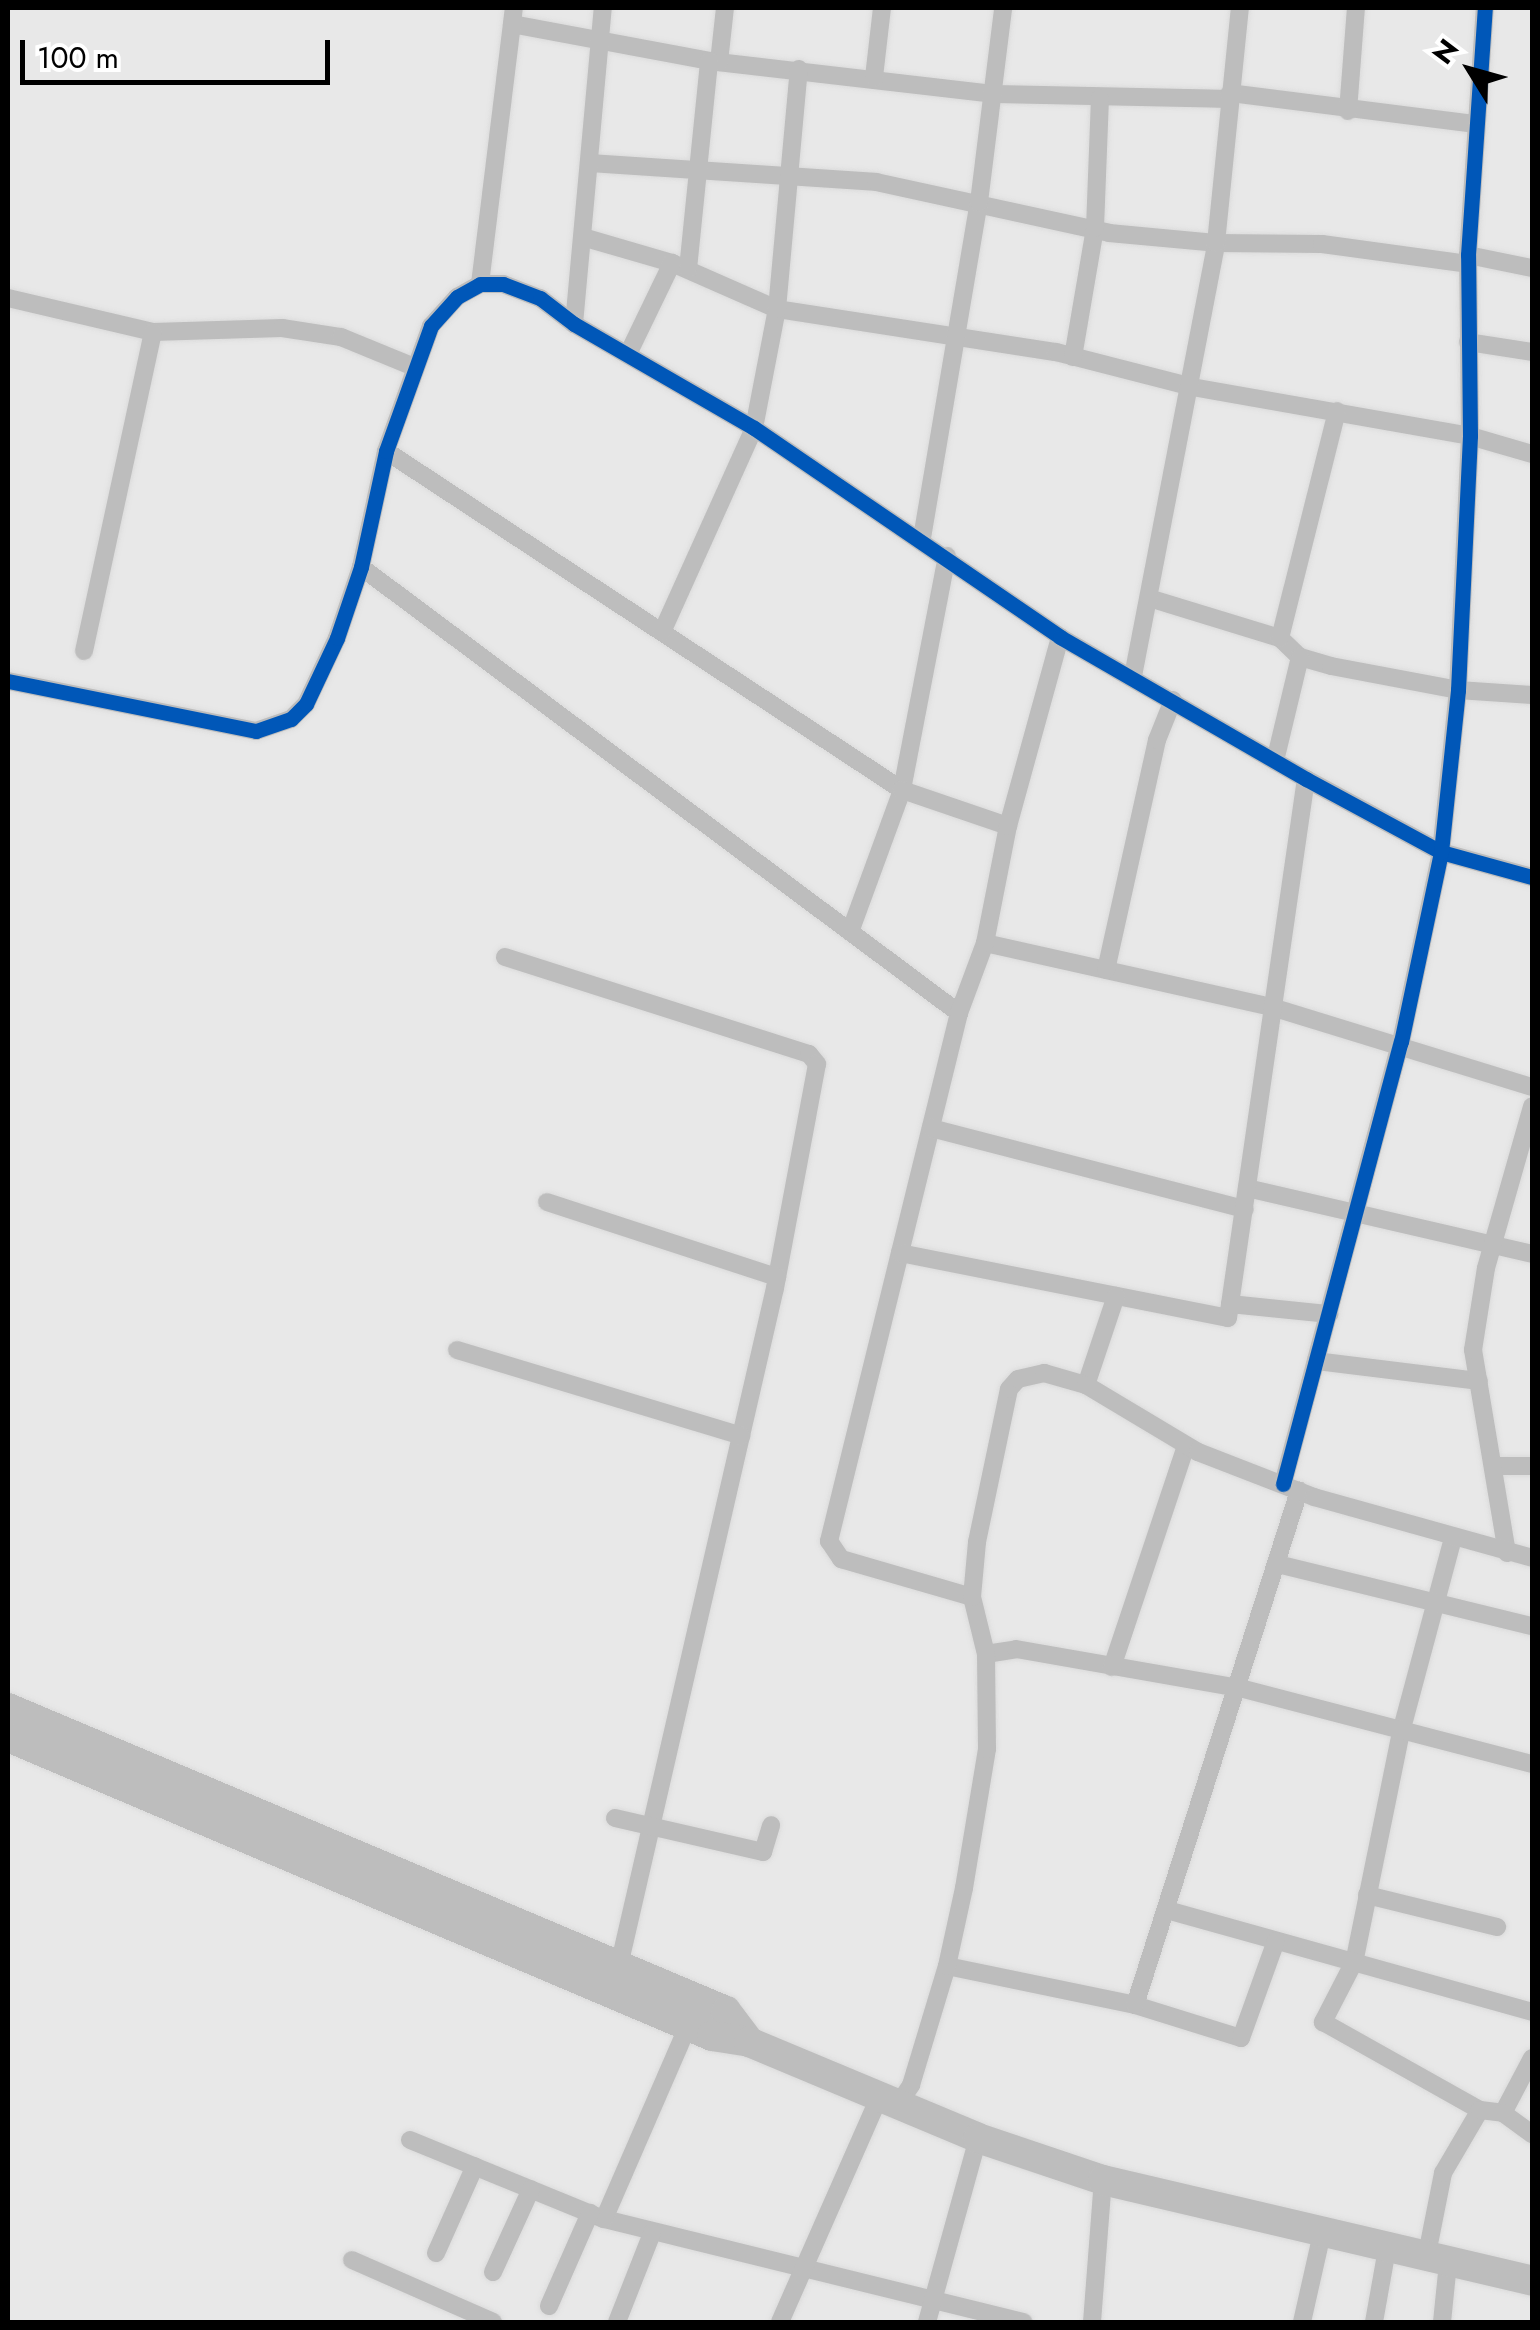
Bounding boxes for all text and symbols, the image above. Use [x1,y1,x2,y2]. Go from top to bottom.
scale bar [25,20,335,82]
north arrow [1420,20,1520,120]
text: N [1423,30,1469,73]
text: 100 m [37,36,119,79]

